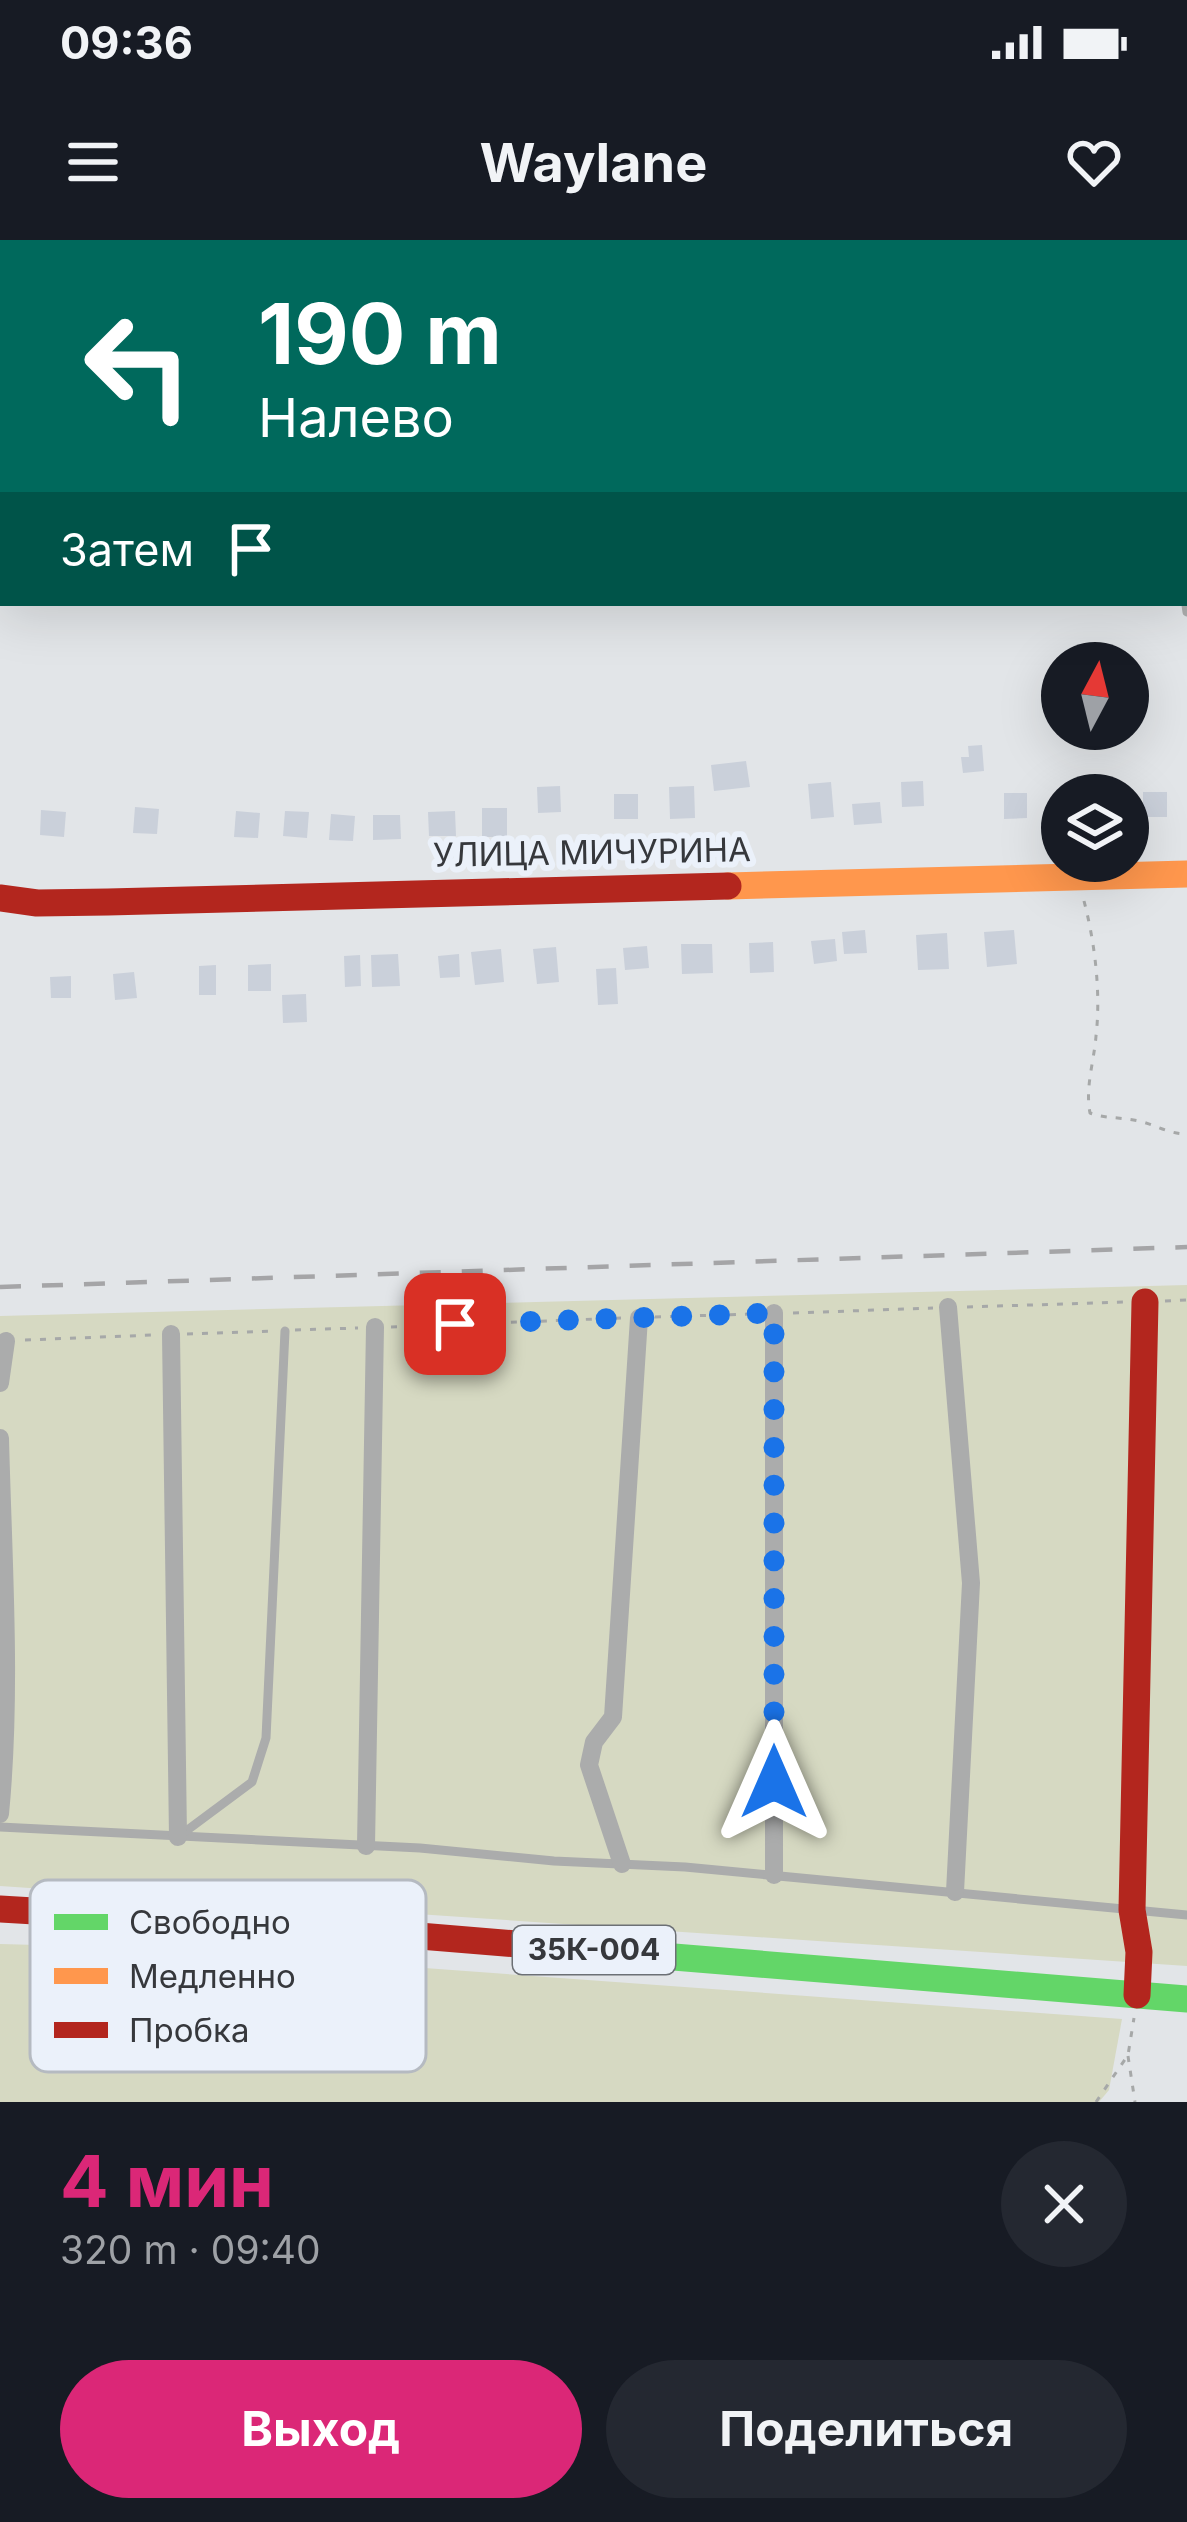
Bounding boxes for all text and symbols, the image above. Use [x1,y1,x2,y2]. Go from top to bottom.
text: 09:36 [60,15,193,70]
icon: menu [60,129,126,195]
icon: heart [1061,129,1127,195]
text: Waylane [480,130,707,195]
text: 190 m [258,283,502,384]
icon: left [60,288,216,444]
text: Налево [258,385,454,450]
icon: arrive [218,516,284,582]
text: Затем [60,522,194,577]
north arrow [1041,642,1149,750]
map controls [1041,642,1149,882]
button: layers [1041,774,1149,882]
street label: УЛИЦА МИЧУРИНА [433,829,751,875]
pin [404,1273,506,1375]
icon: arrive [422,1291,488,1357]
position arrow [711,1719,837,1845]
legend [30,1880,426,2072]
text: Свободно [129,1902,291,1942]
road number: 35К-004 [513,1926,675,1974]
text: Медленно [129,1956,296,1996]
text: Пробка [129,2010,249,2050]
text: 4 мин [60,2137,274,2224]
button: close [1001,2141,1127,2267]
text: 320 m · 09:40 [60,2226,321,2273]
button: Выход [60,2360,582,2498]
button: Поделиться [606,2360,1127,2498]

